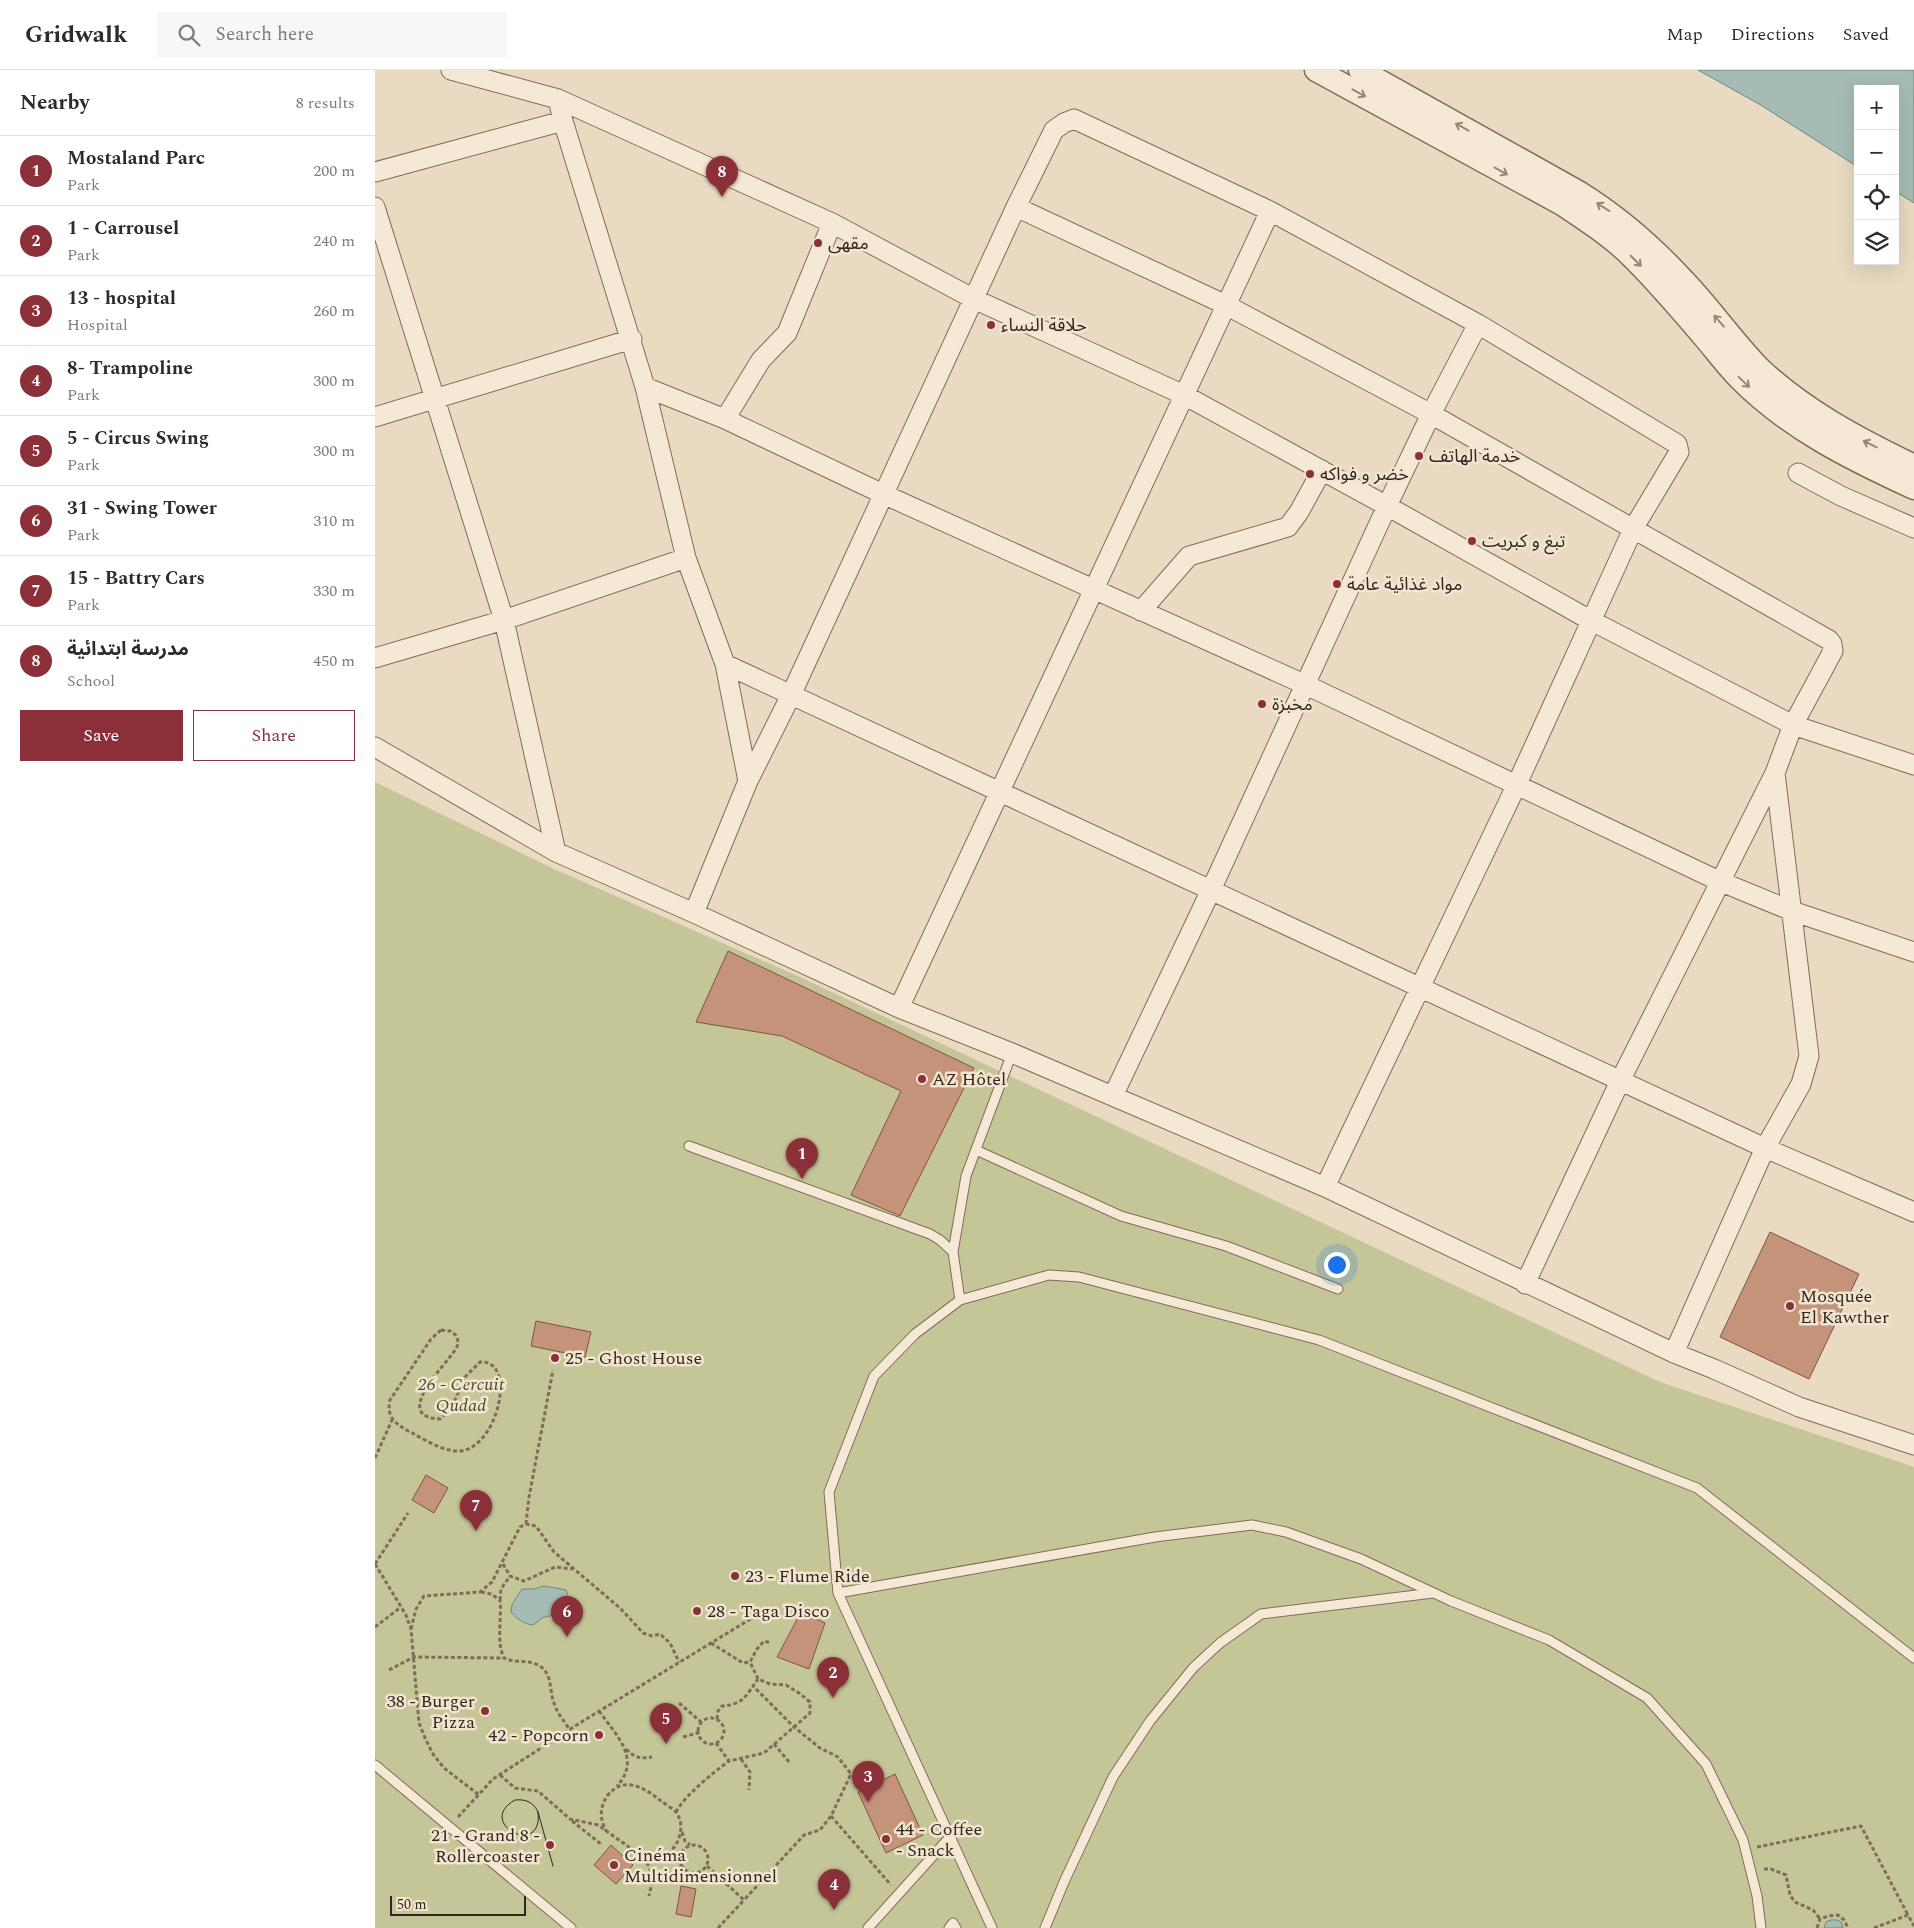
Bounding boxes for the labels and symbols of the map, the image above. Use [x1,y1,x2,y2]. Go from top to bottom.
one-way arrow [1351,89,1365,99]
one-way arrow [1454,122,1469,132]
pin: 8 [706,156,738,197]
one-way arrow [1494,166,1509,176]
one-way arrow [1596,202,1610,212]
place label: مقهى [828,230,869,257]
marker: مقهى [812,237,824,249]
one-way arrow [1630,254,1642,267]
place label: حلاقة النساء [1001,312,1087,339]
one-way arrow [1713,314,1724,327]
marker: حلاقة النساء [985,319,997,331]
one-way arrow [1737,376,1750,388]
one-way arrow [1863,439,1878,449]
place label: خدمة الهاتف [1429,443,1520,470]
marker: خدمة الهاتف [1413,450,1425,462]
place label: خضر و فواكه [1320,461,1409,488]
marker: خضر و فواكه [1304,468,1316,480]
place label: تبغ و كبريت [1482,528,1565,555]
marker: تبغ و كبريت [1466,535,1478,547]
place label: مواد غذائية عامة [1347,571,1463,598]
marker: مواد غذائية عامة [1331,578,1343,590]
place label: مخبزة [1272,691,1313,718]
marker: مخبزة [1256,698,1268,710]
place label: AZ Hôtel [932,1066,1006,1093]
marker: AZ Hôtel [916,1073,928,1085]
pin: 1 [786,1138,818,1179]
your location [1324,1252,1350,1278]
place label: Mosquée El Kawther [1800,1283,1889,1331]
marker: Mosquée El Kawther [1784,1300,1796,1312]
place label: 25 - Ghost House [565,1345,702,1372]
marker: 25 - Ghost House [549,1352,561,1364]
park label: 26 - Cercuit Qudad [417,1371,505,1419]
pin: 7 [460,1490,492,1531]
place label: 23 - Flume Ride [745,1563,870,1590]
marker: 23 - Flume Ride [729,1570,741,1582]
pin: 6 [551,1596,583,1637]
place label: 28 - Taga Disco [707,1598,830,1625]
marker: 28 - Taga Disco [691,1605,703,1617]
pin: 2 [817,1657,849,1698]
place label: 38 - Burger Pizza [387,1688,475,1736]
pin: 5 [650,1703,682,1744]
marker: 38 - Burger Pizza [479,1705,491,1717]
place label: 42 - Popcorn [488,1722,589,1749]
marker: 42 - Popcorn [593,1729,605,1741]
pin: 3 [852,1761,884,1802]
place label: 44 - Coffee - Snack [896,1816,982,1864]
place label: 21 - Grand 8 - Rollercoaster [431,1822,540,1870]
marker: 44 - Coffee - Snack [880,1833,892,1845]
marker: 21 - Grand 8 - Rollercoaster [544,1839,556,1851]
place label: Cinéma Multidimensionnel [624,1842,777,1890]
marker: Cinéma Multidimensionnel [608,1859,620,1871]
pin: 4 [818,1869,850,1910]
scale bar [390,1893,526,1916]

